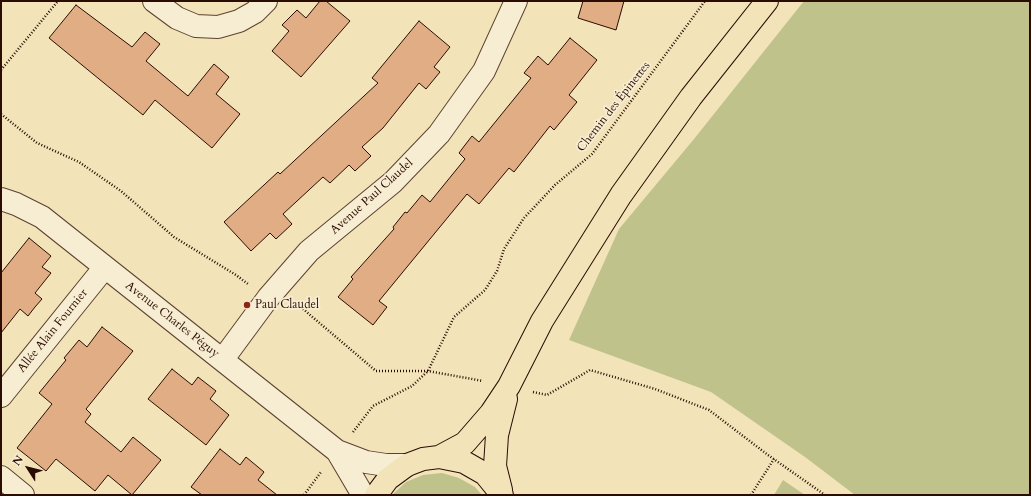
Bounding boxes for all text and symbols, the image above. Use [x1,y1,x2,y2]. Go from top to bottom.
street label: Chemin des Épinettes [574,59,654,155]
street label: Avenue Paul Claudel [328,156,416,238]
street label: Avenue Charles Péguy [122,279,222,361]
street label: Allée Alain Fournier [15,286,91,376]
place label: Paul Claudel [255,298,319,312]
marker: Paul Claudel [242,300,252,310]
north arrow [8,448,48,488]
text: N [9,452,27,469]

